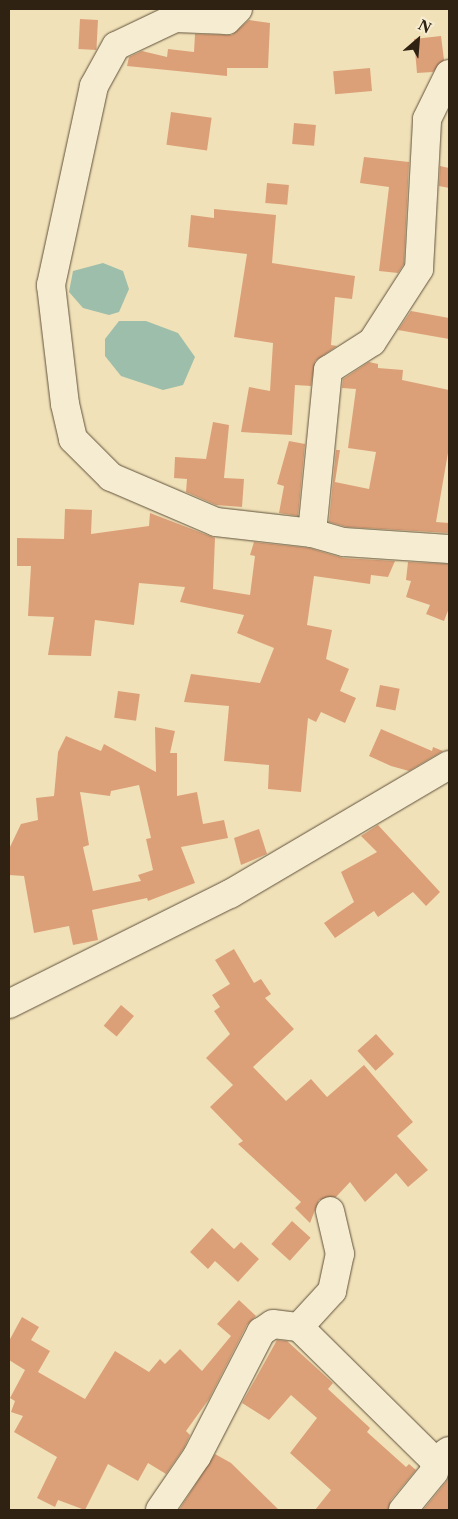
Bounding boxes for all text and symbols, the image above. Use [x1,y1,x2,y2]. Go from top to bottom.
north arrow [393,15,443,65]
text: N [415,16,434,37]

